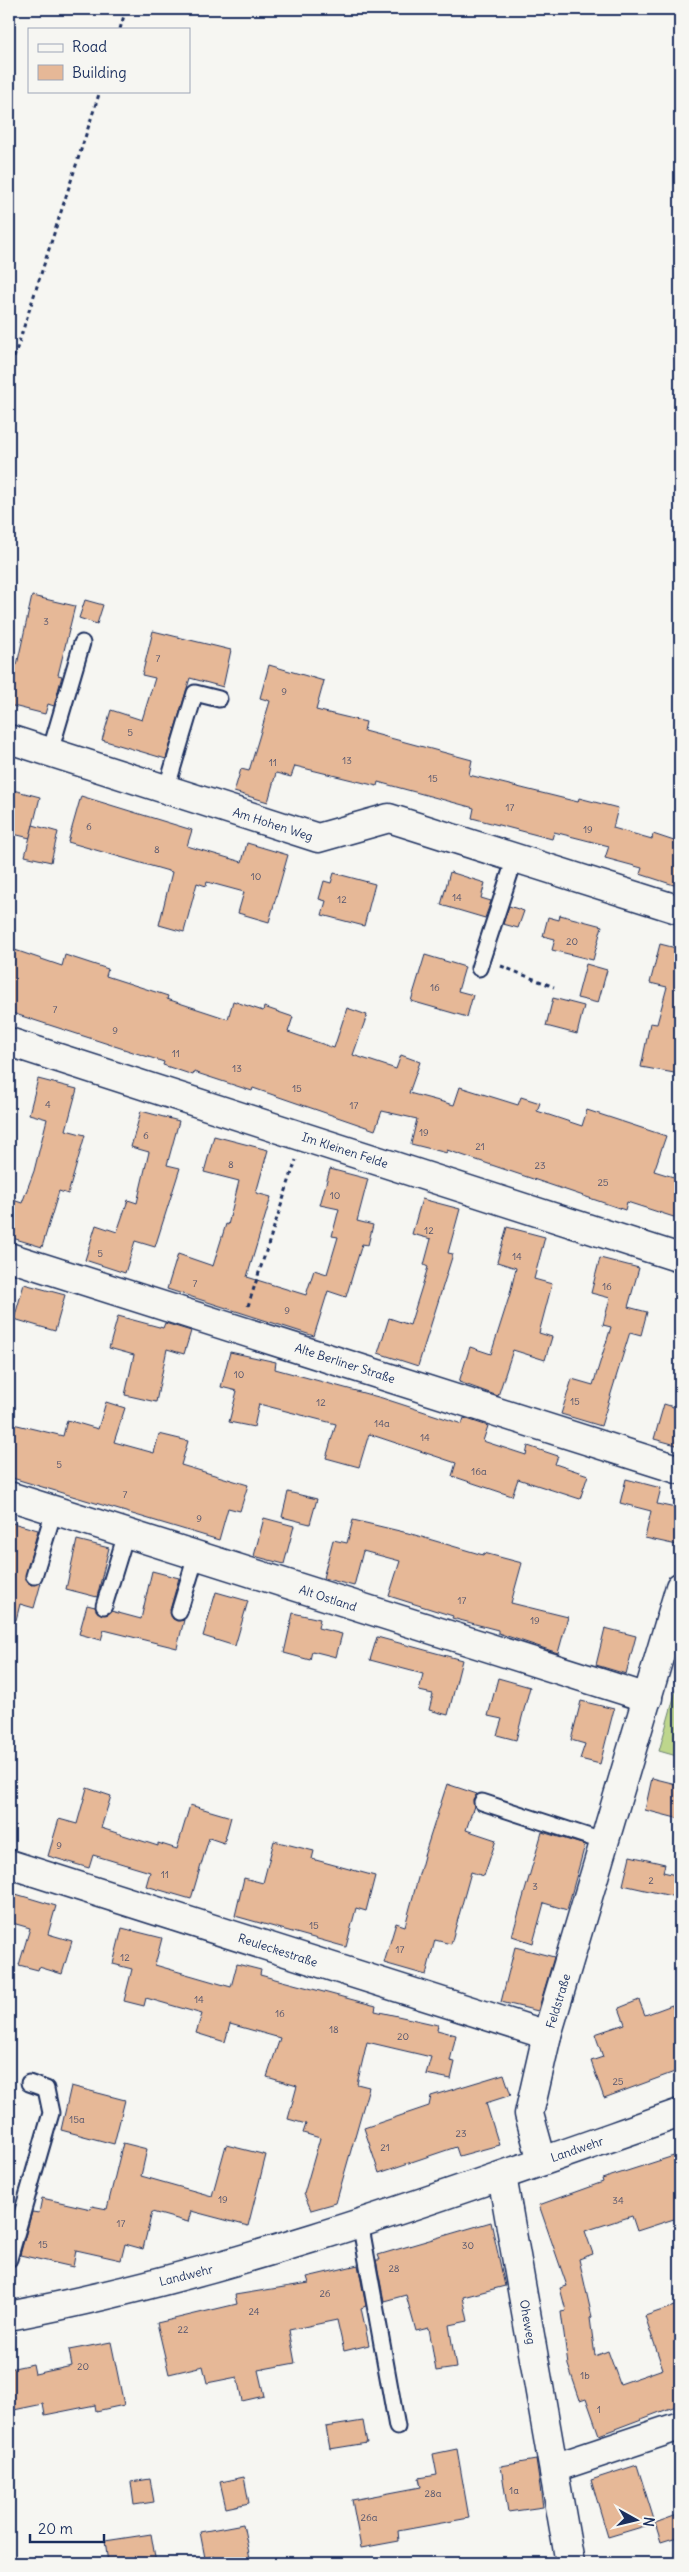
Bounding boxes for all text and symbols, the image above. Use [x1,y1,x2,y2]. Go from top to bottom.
legend [28,28,190,92]
text: Road [72,37,107,56]
text: Building [72,63,127,82]
house number: 3 [43,615,49,628]
house number: 7 [156,652,161,665]
house number: 9 [281,685,287,698]
house number: 5 [127,726,133,739]
house number: 13 [342,754,352,767]
house number: 11 [269,756,277,769]
house number: 15 [428,772,438,785]
house number: 17 [506,801,515,814]
street label: Am Hohen Weg [231,804,315,844]
house number: 6 [86,820,92,833]
house number: 19 [583,823,593,836]
house number: 8 [154,843,160,856]
house number: 10 [251,870,261,883]
house number: 14 [452,891,462,904]
house number: 12 [337,893,347,906]
house number: 20 [566,935,578,948]
house number: 16 [430,981,440,994]
house number: 7 [53,1003,58,1016]
house number: 9 [112,1024,118,1037]
house number: 11 [172,1047,180,1060]
house number: 13 [232,1062,242,1075]
house number: 15 [292,1082,302,1095]
house number: 4 [45,1098,51,1111]
house number: 17 [350,1099,359,1112]
house number: 19 [419,1126,429,1139]
house number: 6 [143,1129,149,1142]
street label: Im Kleinen Felde [300,1129,390,1171]
house number: 21 [475,1140,485,1153]
house number: 8 [228,1158,234,1171]
house number: 23 [534,1159,546,1172]
house number: 25 [597,1176,609,1189]
house number: 10 [330,1189,340,1202]
house number: 12 [424,1224,434,1237]
house number: 5 [97,1247,103,1260]
house number: 14 [512,1250,522,1263]
house number: 7 [193,1277,198,1290]
house number: 16 [602,1280,612,1293]
house number: 9 [284,1304,290,1317]
street label: Alte Berliner Straße [293,1340,397,1386]
house number: 10 [234,1368,244,1381]
house number: 15 [570,1395,580,1408]
house number: 12 [316,1396,326,1409]
house number: 14a [374,1417,390,1430]
house number: 14 [420,1431,430,1444]
house number: 5 [56,1458,62,1471]
house number: 16a [471,1465,487,1478]
house number: 7 [123,1488,128,1501]
house number: 9 [196,1512,202,1525]
street label: Alt Ostland [297,1582,359,1614]
house number: 17 [458,1594,467,1607]
house number: 19 [530,1614,540,1627]
house number: 9 [56,1839,62,1852]
house number: 11 [161,1868,169,1881]
house number: 2 [648,1874,654,1887]
house number: 3 [532,1880,538,1893]
house number: 15 [309,1919,319,1932]
street label: Reuleckestraße [236,1930,320,1970]
house number: 17 [396,1943,405,1956]
house number: 12 [120,1951,130,1964]
street label: Feldstraße [543,1972,573,2030]
house number: 14 [194,1993,204,2006]
house number: 16 [275,2007,285,2020]
house number: 18 [329,2023,339,2036]
house number: 20 [397,2030,409,2043]
house number: 25 [612,2075,624,2088]
house number: 15a [69,2113,85,2126]
house number: 23 [455,2127,467,2140]
street label: Landwehr [549,2133,606,2165]
house number: 21 [380,2141,390,2154]
house number: 19 [218,2193,228,2206]
house number: 34 [612,2194,624,2207]
house number: 17 [117,2217,126,2230]
house number: 15 [38,2238,48,2251]
house number: 30 [462,2239,474,2252]
street label: Landwehr [157,2261,215,2289]
house number: 28 [388,2262,400,2275]
house number: 26 [319,2287,331,2300]
street label: Oheweg [517,2298,539,2346]
house number: 24 [248,2305,260,2318]
house number: 22 [178,2323,189,2336]
house number: 20 [77,2360,89,2373]
house number: 1b [580,2369,590,2382]
house number: 1 [597,2403,601,2416]
house number: 1a [509,2484,519,2497]
house number: 28a [425,2487,442,2500]
north arrow [612,2494,662,2544]
house number: 26a [361,2511,378,2524]
scale bar [30,2512,104,2544]
text: N [639,2516,658,2528]
text: 20 m [38,2519,73,2538]

